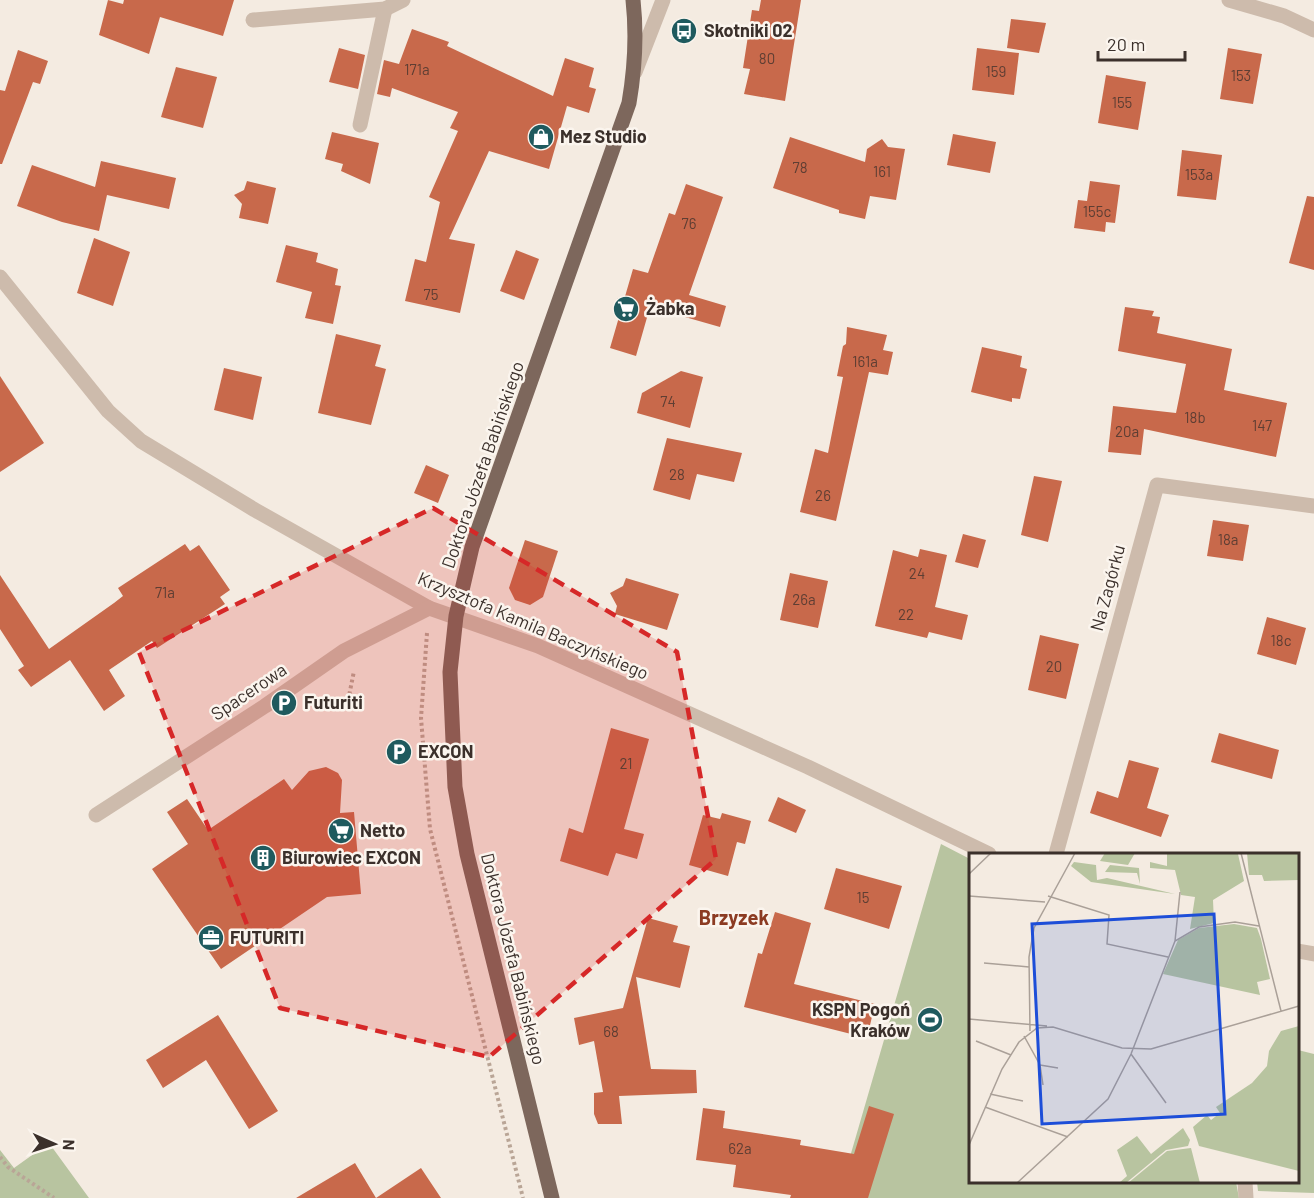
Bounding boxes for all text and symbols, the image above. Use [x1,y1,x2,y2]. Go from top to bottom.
bus stop icon: Skotniki 02 [669,16,699,46]
place label: Skotniki 02 [704,19,793,41]
scale bar [1098,24,1185,62]
text: 20 m [1107,33,1145,55]
house number: 80 [759,49,775,67]
house number: 171a [404,60,430,78]
house number: 159 [986,62,1006,80]
house number: 153 [1231,66,1251,84]
house number: 155 [1112,93,1132,111]
shop icon: Mez Studio [526,122,556,152]
place label: Mez Studio [560,125,647,147]
house number: 78 [793,158,807,176]
house number: 161 [873,162,891,180]
house number: 153a [1185,165,1213,183]
house number: 155c [1083,202,1111,220]
house number: 76 [682,214,696,232]
house number: 75 [424,285,438,303]
supermarket icon: Żabka [611,294,641,324]
place label: Żabka [646,297,694,319]
house number: 161a [852,352,878,370]
street label: Doktora Józefa Babińskiego [436,358,528,571]
house number: 74 [660,392,676,410]
house number: 18b [1184,408,1206,426]
house number: 147 [1252,416,1272,434]
house number: 20a [1115,422,1139,440]
house number: 28 [669,465,685,483]
house number: 26 [815,486,831,504]
house number: 18a [1218,530,1238,548]
street label: Na Zagórku [1085,542,1129,633]
house number: 24 [909,564,925,582]
street label: Krzysztofa Kamila Baczyńskiego [415,566,652,684]
house number: 71a [155,583,175,601]
house number: 26a [792,590,816,608]
house number: 22 [898,605,914,623]
house number: 18c [1271,631,1292,649]
house number: 20 [1046,657,1062,675]
street label: Spacerowa [206,658,290,724]
parking icon: Futuriti [269,688,299,718]
place label: Futuriti [304,691,363,713]
parking icon: EXCON [384,737,414,767]
place label: EXCON [418,740,473,762]
house number: 21 [619,754,633,772]
supermarket icon: Netto [326,816,356,846]
place label: Netto [360,819,405,841]
building icon: Biurowiec EXCON [248,843,278,873]
place label: Biurowiec EXCON [282,846,421,868]
street label: Doktora Józefa Babińskiego [477,851,551,1067]
inset map [969,853,1299,1183]
house number: 15 [857,888,869,906]
district label: Brzyzek [699,905,769,929]
office icon: FUTURITI [196,923,226,953]
place label: FUTURITI [230,926,304,948]
place label: KSPN Pogoń Kraków [812,998,910,1041]
sports icon: KSPN Pogoń Kraków [915,1005,945,1035]
house number: 68 [603,1022,619,1040]
north arrow [24,1114,84,1174]
text: N [60,1139,79,1151]
house number: 62a [728,1139,752,1157]

